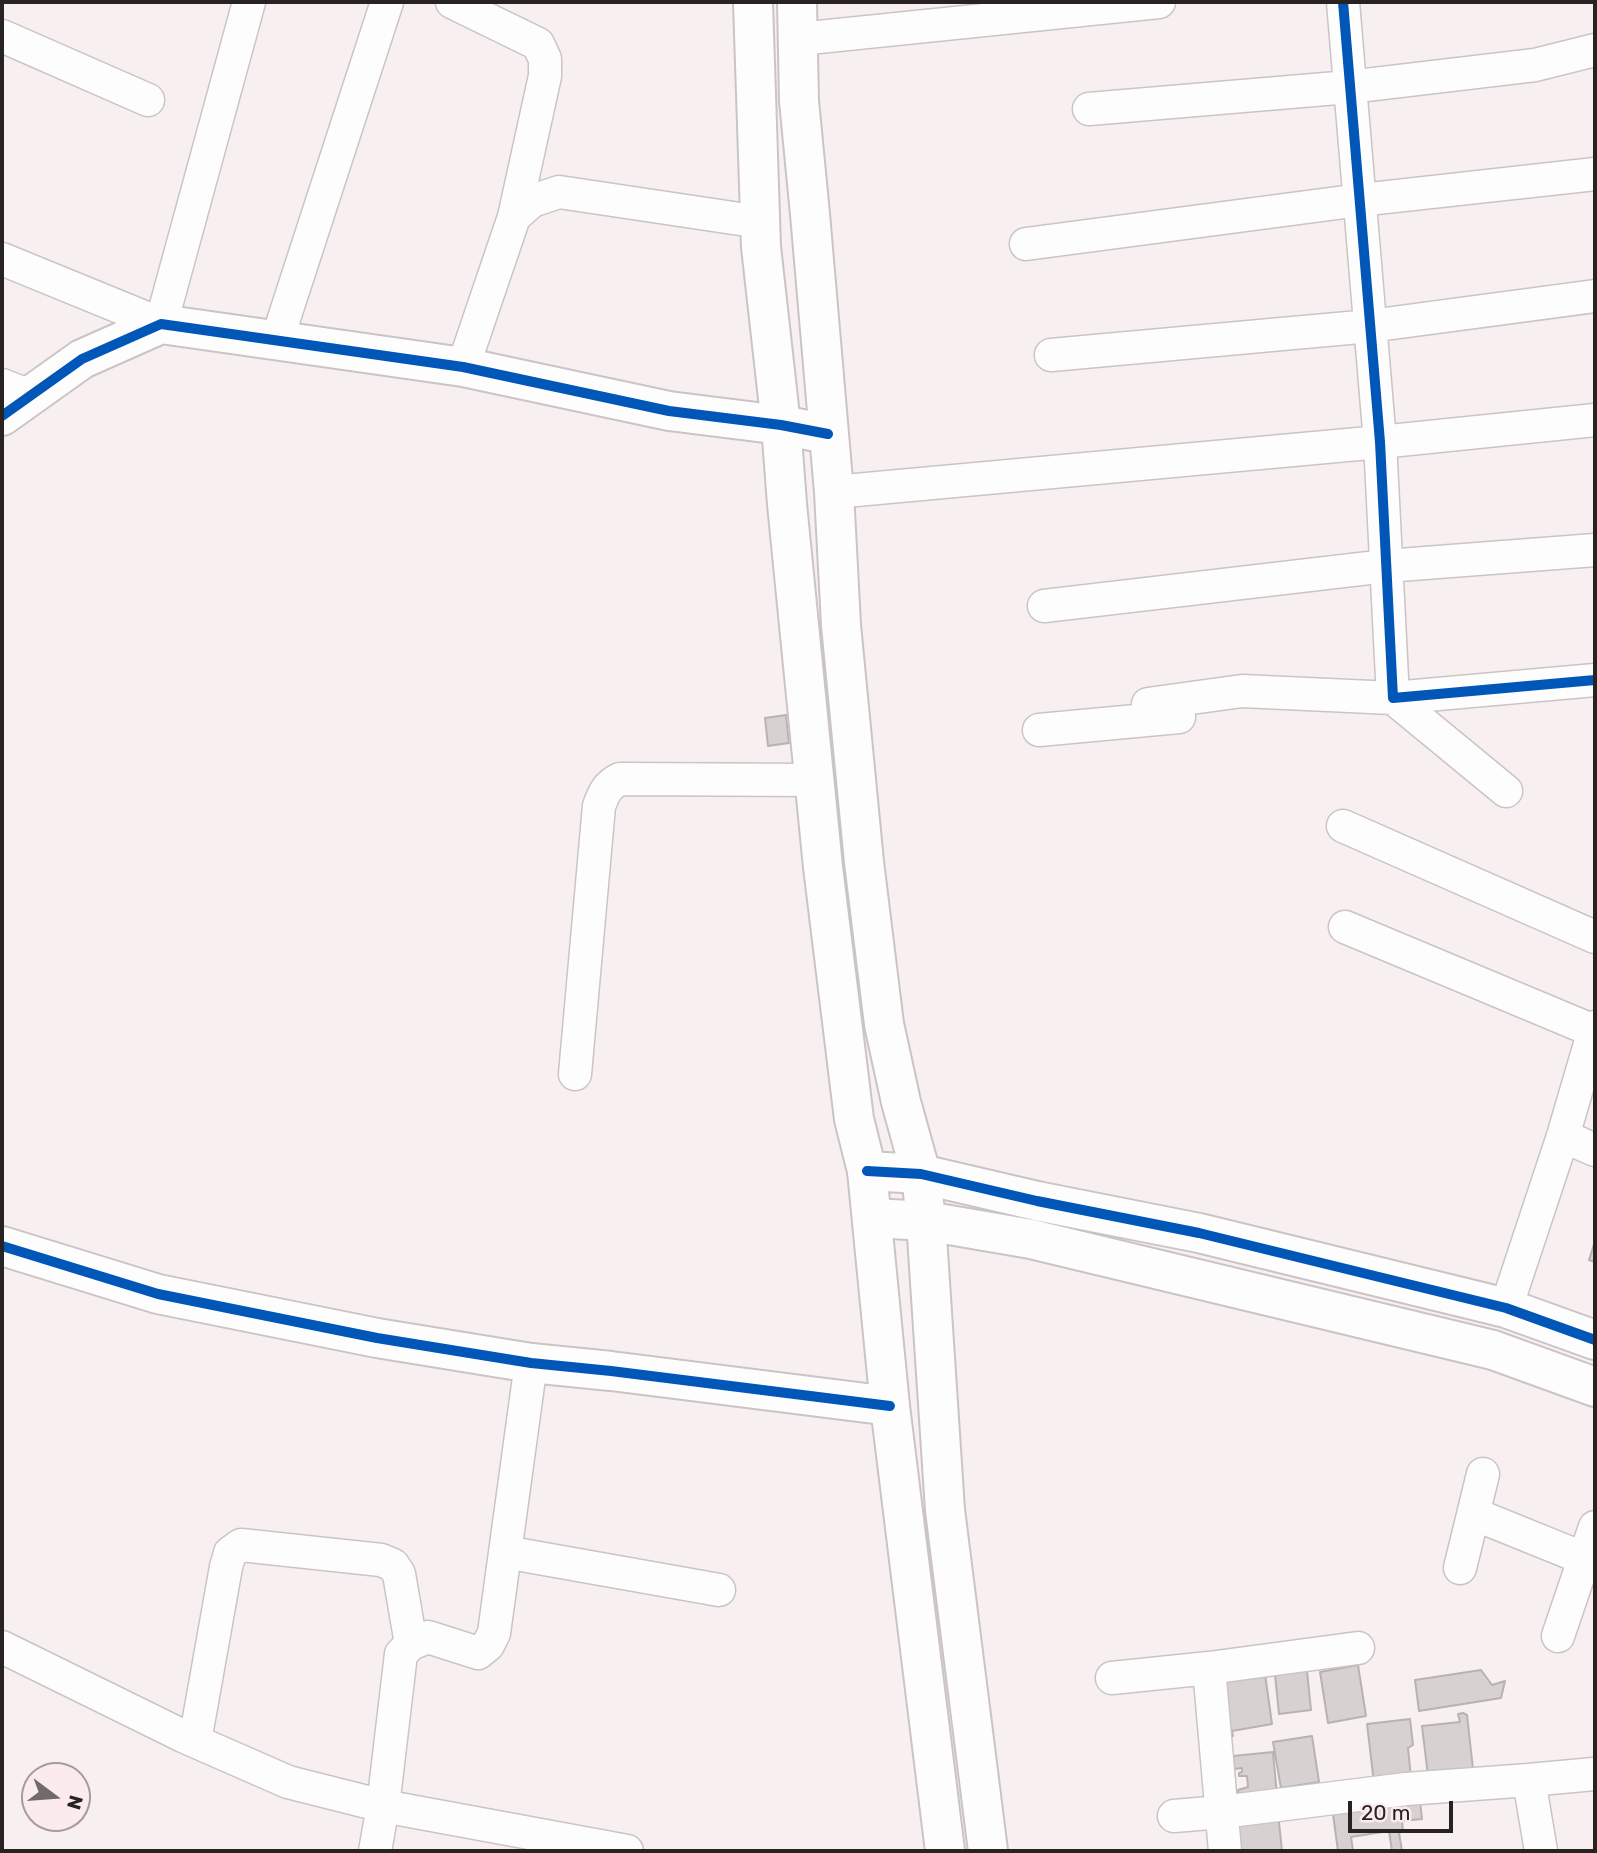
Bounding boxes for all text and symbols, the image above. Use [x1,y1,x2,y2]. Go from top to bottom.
north arrow [21,1762,91,1832]
scale bar [1352,1786,1457,1830]
text: N [62,1793,88,1812]
text: 20 m [1361,1800,1410,1825]

